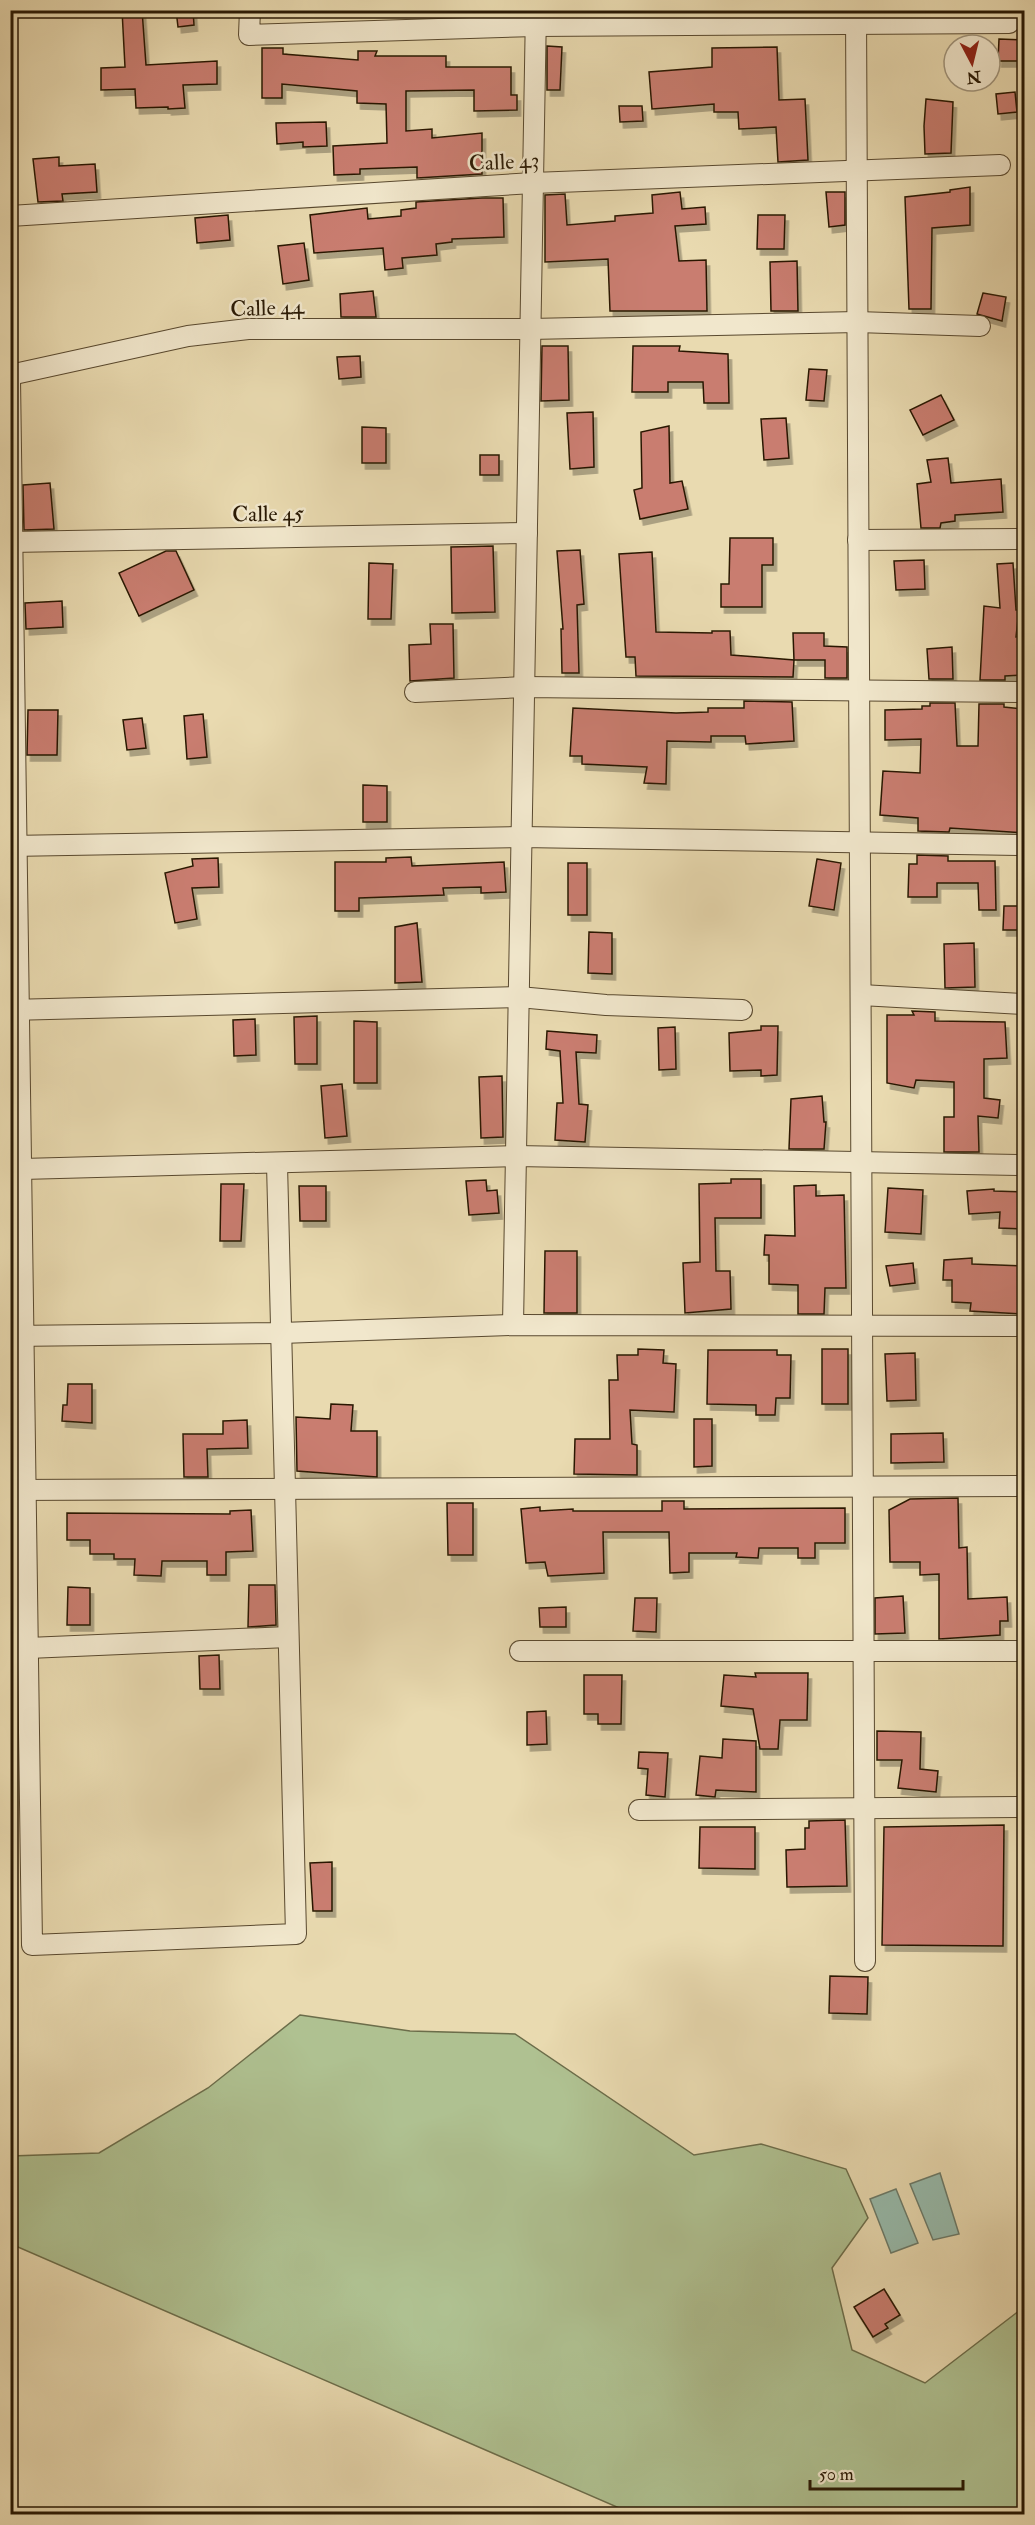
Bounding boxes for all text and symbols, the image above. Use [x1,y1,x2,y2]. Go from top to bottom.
north arrow [942,33,1002,93]
text: N [965,66,983,88]
street label: Calle 43 [468,146,540,178]
street label: Calle 44 [230,293,306,323]
street label: Calle 45 [232,499,304,529]
scale bar [810,2453,963,2491]
text: 50 m [819,2463,854,2486]

